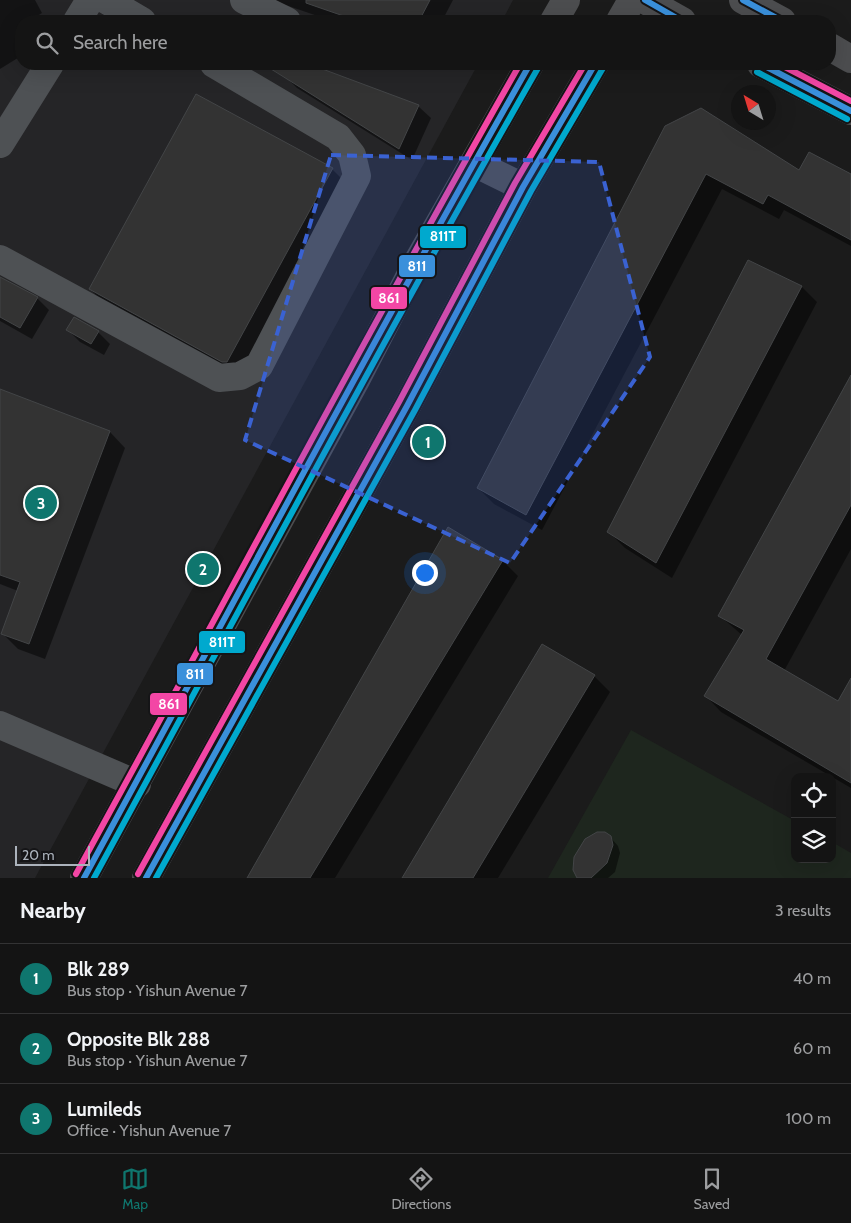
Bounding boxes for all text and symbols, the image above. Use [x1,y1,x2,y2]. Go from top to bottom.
search box [15,15,836,70]
icon: search [33,29,61,57]
text: Search here [73,31,167,54]
north arrow [731,85,776,130]
line badge: 811T [419,225,467,249]
text: 811T [430,227,457,245]
line badge: 811 [398,254,436,278]
text: 811 [408,257,426,275]
line badge: 861 [370,286,408,310]
text: 861 [378,289,400,307]
pin: 1 [412,423,444,461]
pin: 3 [25,484,57,522]
pin: 2 [187,550,219,588]
your location [412,560,438,586]
line badge: 811T [198,630,246,654]
text: 811T [209,633,236,651]
line badge: 811 [176,662,214,686]
text: 811 [186,665,204,683]
line badge: 861 [149,692,188,716]
text: 861 [158,695,180,713]
map controls [791,773,836,863]
button: locate [791,773,836,818]
button: layers [791,818,836,863]
scale bar [15,843,90,866]
text: 20 m [22,846,55,864]
text: Nearby [20,898,86,923]
text: 3 results [775,901,831,920]
text: Blk 289 [67,958,129,981]
text: 1 [33,969,39,988]
text: 40 m [793,969,831,988]
text: Bus stop · Yishun Avenue 7 [67,981,247,1000]
text: Opposite Blk 288 [67,1028,210,1051]
text: 2 [32,1039,40,1058]
text: 60 m [793,1039,831,1058]
text: Bus stop · Yishun Avenue 7 [67,1051,247,1070]
text: Lumileds [67,1098,142,1121]
text: 3 [32,1109,40,1128]
text: 100 m [786,1109,831,1128]
text: Office · Yishun Avenue 7 [67,1121,231,1140]
tab: Map [121,1165,149,1213]
tab: Directions [391,1165,451,1213]
tab: Saved [693,1165,730,1213]

